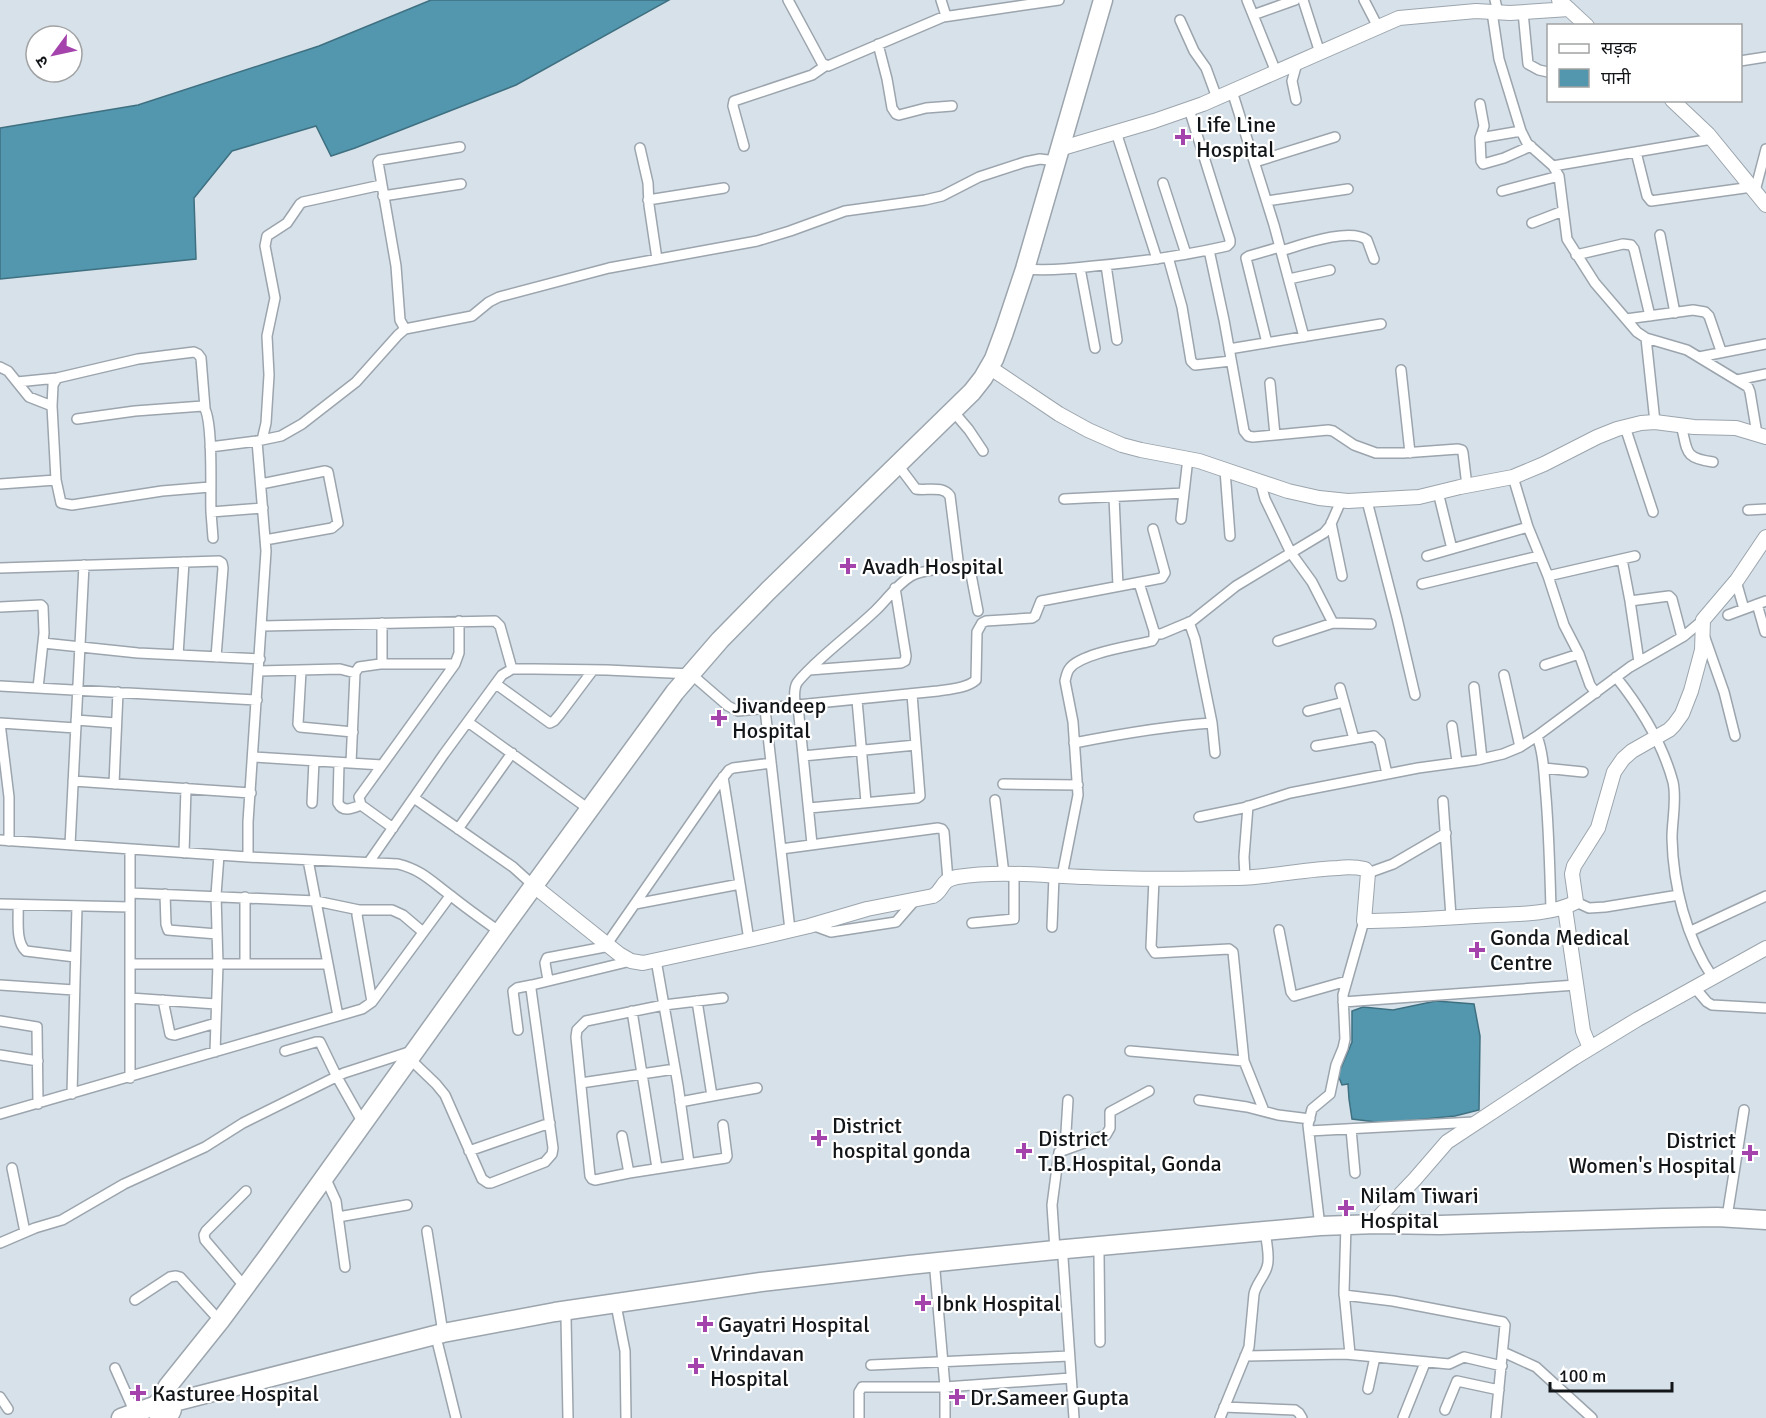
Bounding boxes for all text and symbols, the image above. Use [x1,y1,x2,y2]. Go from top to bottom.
north arrow [24,24,84,84]
legend [1547,24,1742,102]
text: सड़क [1601,37,1638,59]
text: उ [31,52,53,71]
text: पानी [1601,67,1631,89]
place label: Life Line Hospital [1196,111,1276,163]
marker: Life Line Hospital [1174,128,1192,146]
place label: Avadh Hospital [862,553,1003,580]
marker: Avadh Hospital [839,557,857,575]
place label: Jivandeep Hospital [732,692,826,744]
marker: Jivandeep Hospital [710,709,728,727]
place label: Gonda Medical Centre [1490,924,1630,976]
marker: Gonda Medical Centre [1468,941,1486,959]
place label: District hospital gonda [832,1112,971,1164]
place label: District T.B.Hospital, Gonda [1038,1125,1222,1177]
place label: District Women's Hospital [1568,1127,1736,1179]
marker: District hospital gonda [810,1129,828,1147]
marker: District T.B.Hospital, Gonda [1015,1142,1033,1160]
marker: District Women's Hospital [1741,1144,1759,1162]
place label: Nilam Tiwari Hospital [1360,1182,1479,1234]
marker: Nilam Tiwari Hospital [1337,1199,1355,1217]
place label: Ibnk Hospital [936,1290,1061,1317]
marker: Ibnk Hospital [914,1294,932,1312]
place label: Gayatri Hospital [718,1311,870,1338]
marker: Gayatri Hospital [696,1315,714,1333]
place label: Vrindavan Hospital [710,1340,804,1392]
scale bar [1550,1355,1672,1393]
marker: Vrindavan Hospital [687,1357,705,1375]
text: 100 m [1559,1365,1606,1387]
place label: Kasturee Hospital [152,1380,319,1407]
marker: Kasturee Hospital [129,1384,147,1402]
place label: Dr.Sameer Gupta [970,1384,1129,1411]
marker: Dr.Sameer Gupta [948,1388,966,1406]

